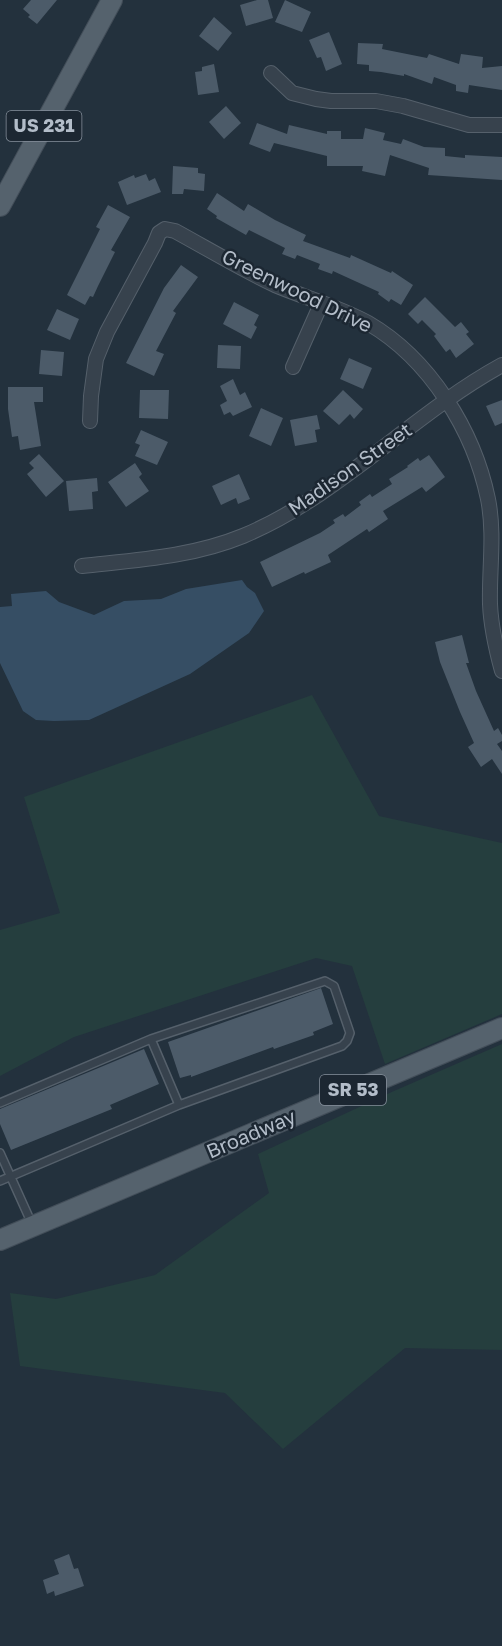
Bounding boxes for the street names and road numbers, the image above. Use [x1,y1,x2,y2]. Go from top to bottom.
road number: US 231 [6,111,82,141]
street label: Greenwood Drive [219,243,376,337]
street label: Madison Street [283,417,416,520]
road number: SR 53 [320,1075,386,1105]
street label: Broadway [202,1104,299,1163]

